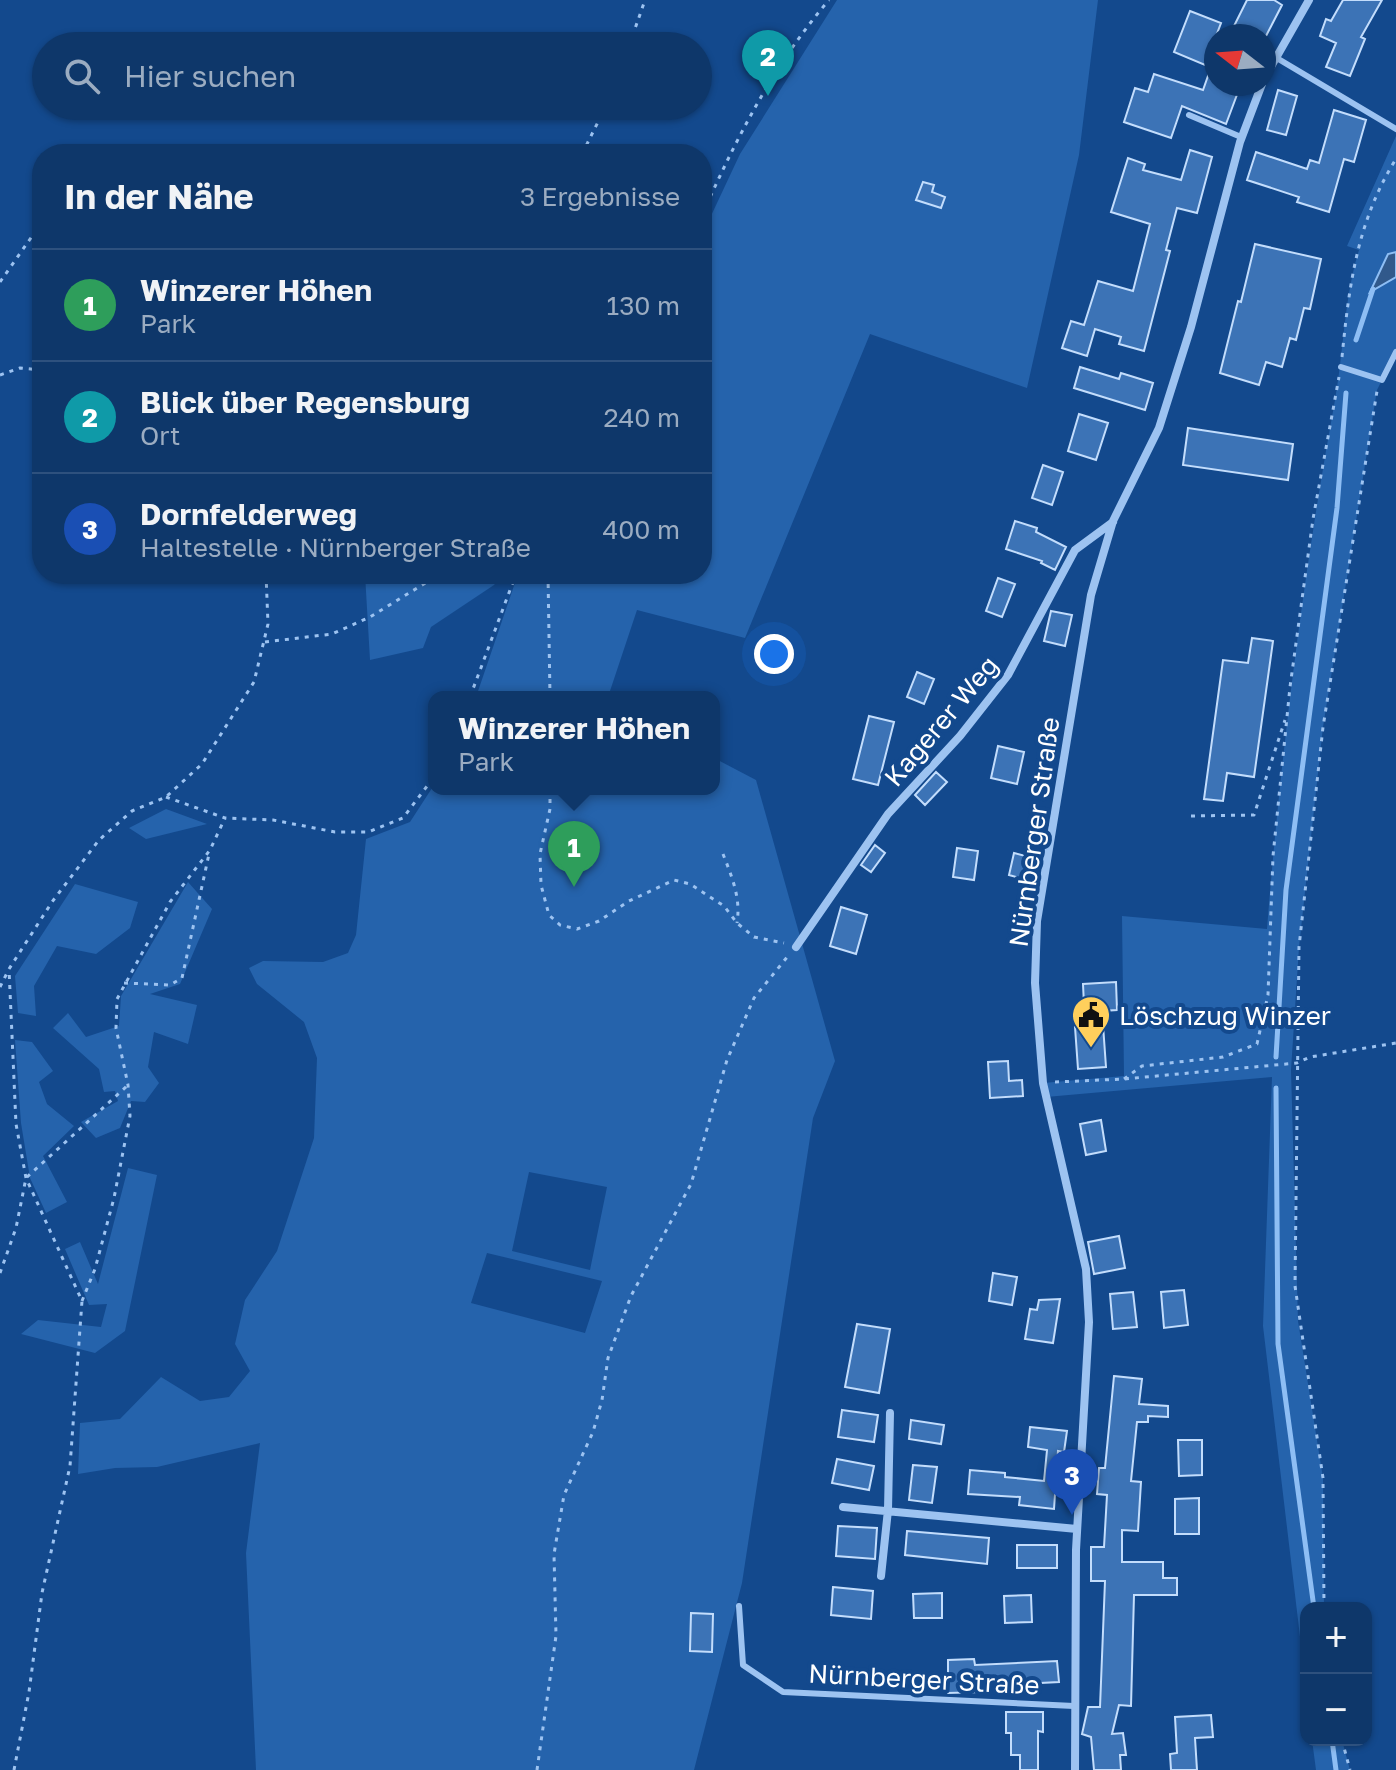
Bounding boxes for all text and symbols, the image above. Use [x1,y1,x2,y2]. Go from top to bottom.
north arrow [1204,24,1276,96]
pin: 2 [742,30,794,96]
search box [32,32,712,120]
icon: search [60,54,104,98]
text: Hier suchen [124,58,296,94]
text: In der Nähe [64,176,254,216]
text: 3 Ergebnisse [520,181,680,212]
text: Winzerer Höhen [140,272,372,308]
text: 1 [83,290,97,321]
text: 130 m [607,290,680,321]
text: Park [140,308,196,339]
text: Blick über Regensburg [140,384,470,420]
text: 2 [82,402,98,433]
text: 240 m [603,402,680,433]
text: Ort [140,420,180,451]
text: Dornfelderweg [140,496,357,532]
text: 3 [82,514,98,545]
text: 400 m [602,514,680,545]
text: Haltestelle · Nürnberger Straße [140,532,531,563]
your location [754,634,794,674]
street label: Kagerer Weg [878,650,1004,792]
popup [428,691,720,795]
text: Winzerer Höhen [458,710,690,746]
street label: Nürnberger Straße [1003,715,1065,949]
text: Park [458,746,514,777]
pin: 1 [548,821,600,887]
public building icon: Löschzug Winzer [1070,994,1112,1049]
place label: Löschzug Winzer [1119,1000,1331,1031]
pin: 3 [1046,1449,1098,1515]
map controls [1300,1602,1372,1746]
button: + [1300,1602,1372,1674]
street label: Nürnberger Straße [808,1657,1040,1701]
button: − [1300,1674,1372,1746]

